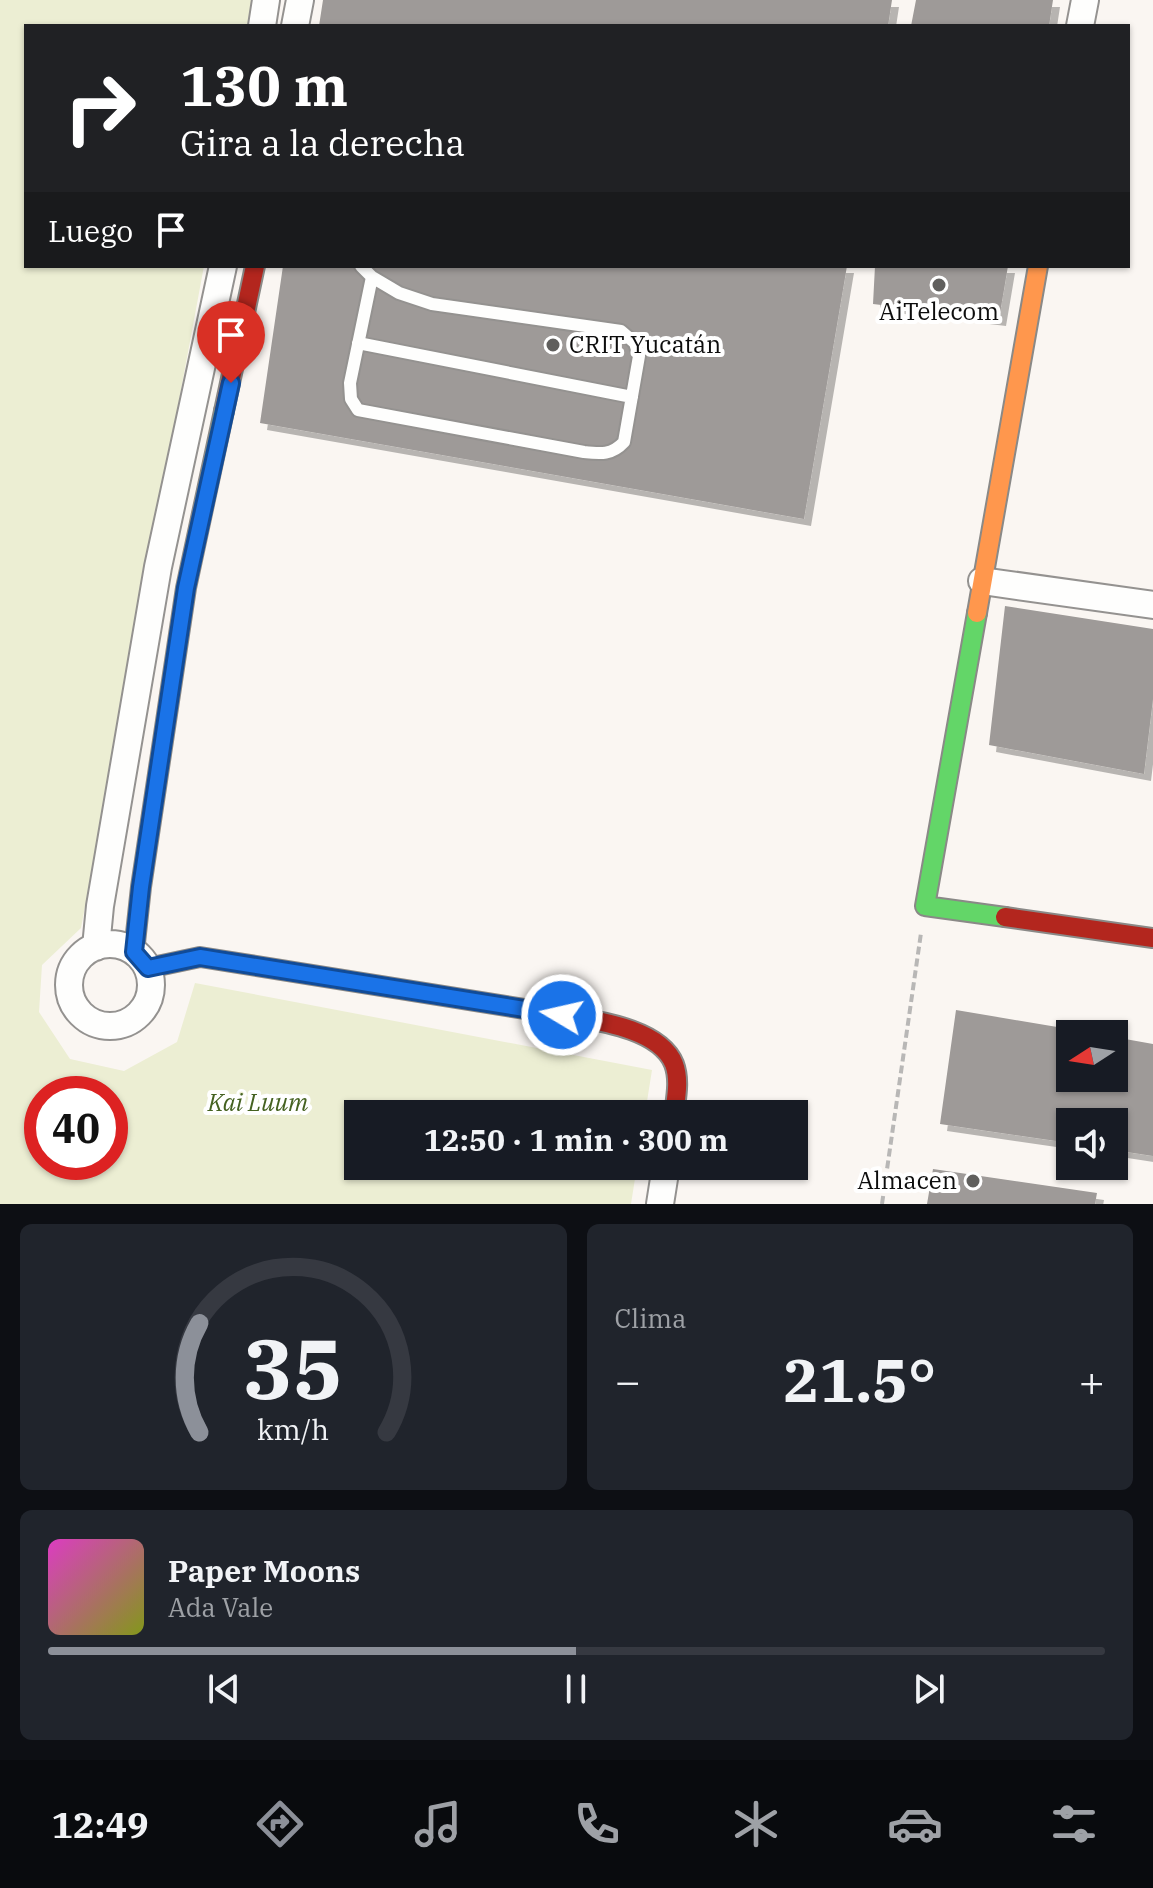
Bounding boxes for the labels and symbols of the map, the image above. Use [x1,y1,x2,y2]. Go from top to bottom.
marker: AiTelecom [930,276,948,294]
place label: AiTelecom [879,295,999,327]
pin [197,301,265,383]
place label: CRIT Yucatán [569,328,721,360]
marker: CRIT Yucatán [544,336,562,354]
position arrow [520,973,604,1057]
north arrow [1056,1020,1128,1092]
speed limit sign: 40 [24,1076,128,1180]
park label: Kai Luum [207,1086,308,1118]
place label: Almacen [857,1164,957,1196]
marker: Almacen [964,1172,982,1190]

